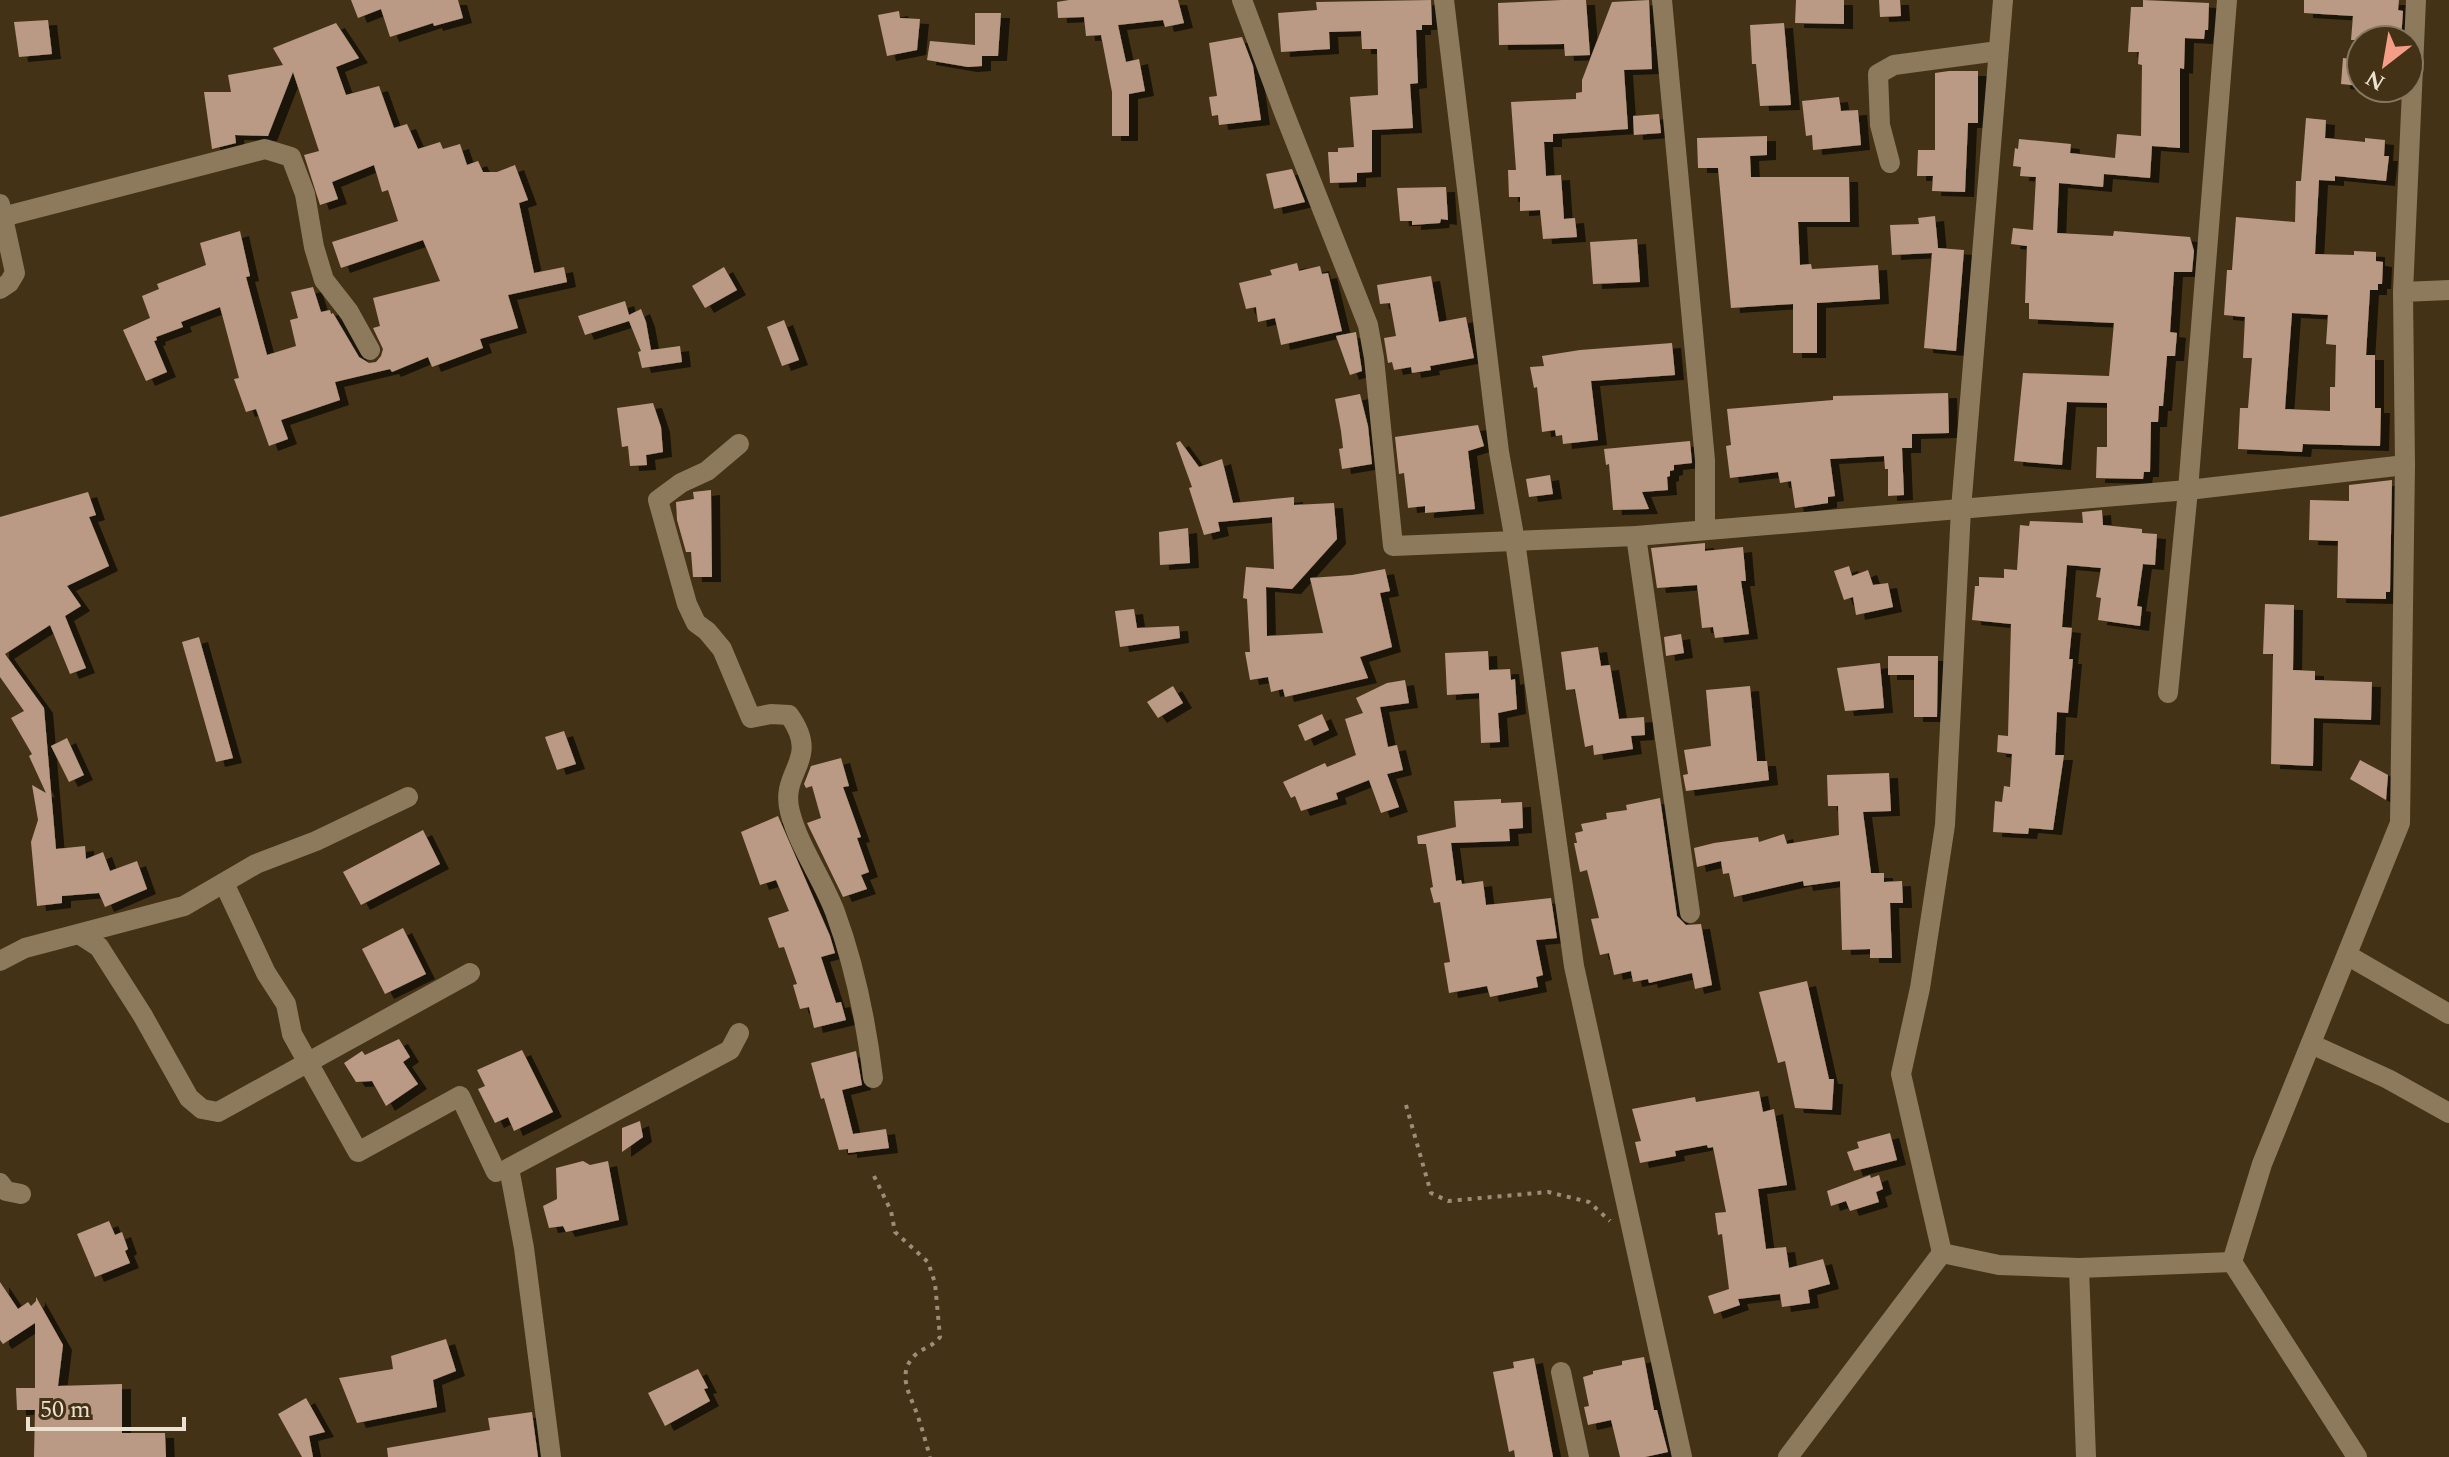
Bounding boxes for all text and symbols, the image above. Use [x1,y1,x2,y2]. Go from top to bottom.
north arrow [2345,24,2425,104]
text: N [2359,61,2392,99]
scale bar [28,1381,184,1431]
text: 50 m [40,1392,91,1428]

